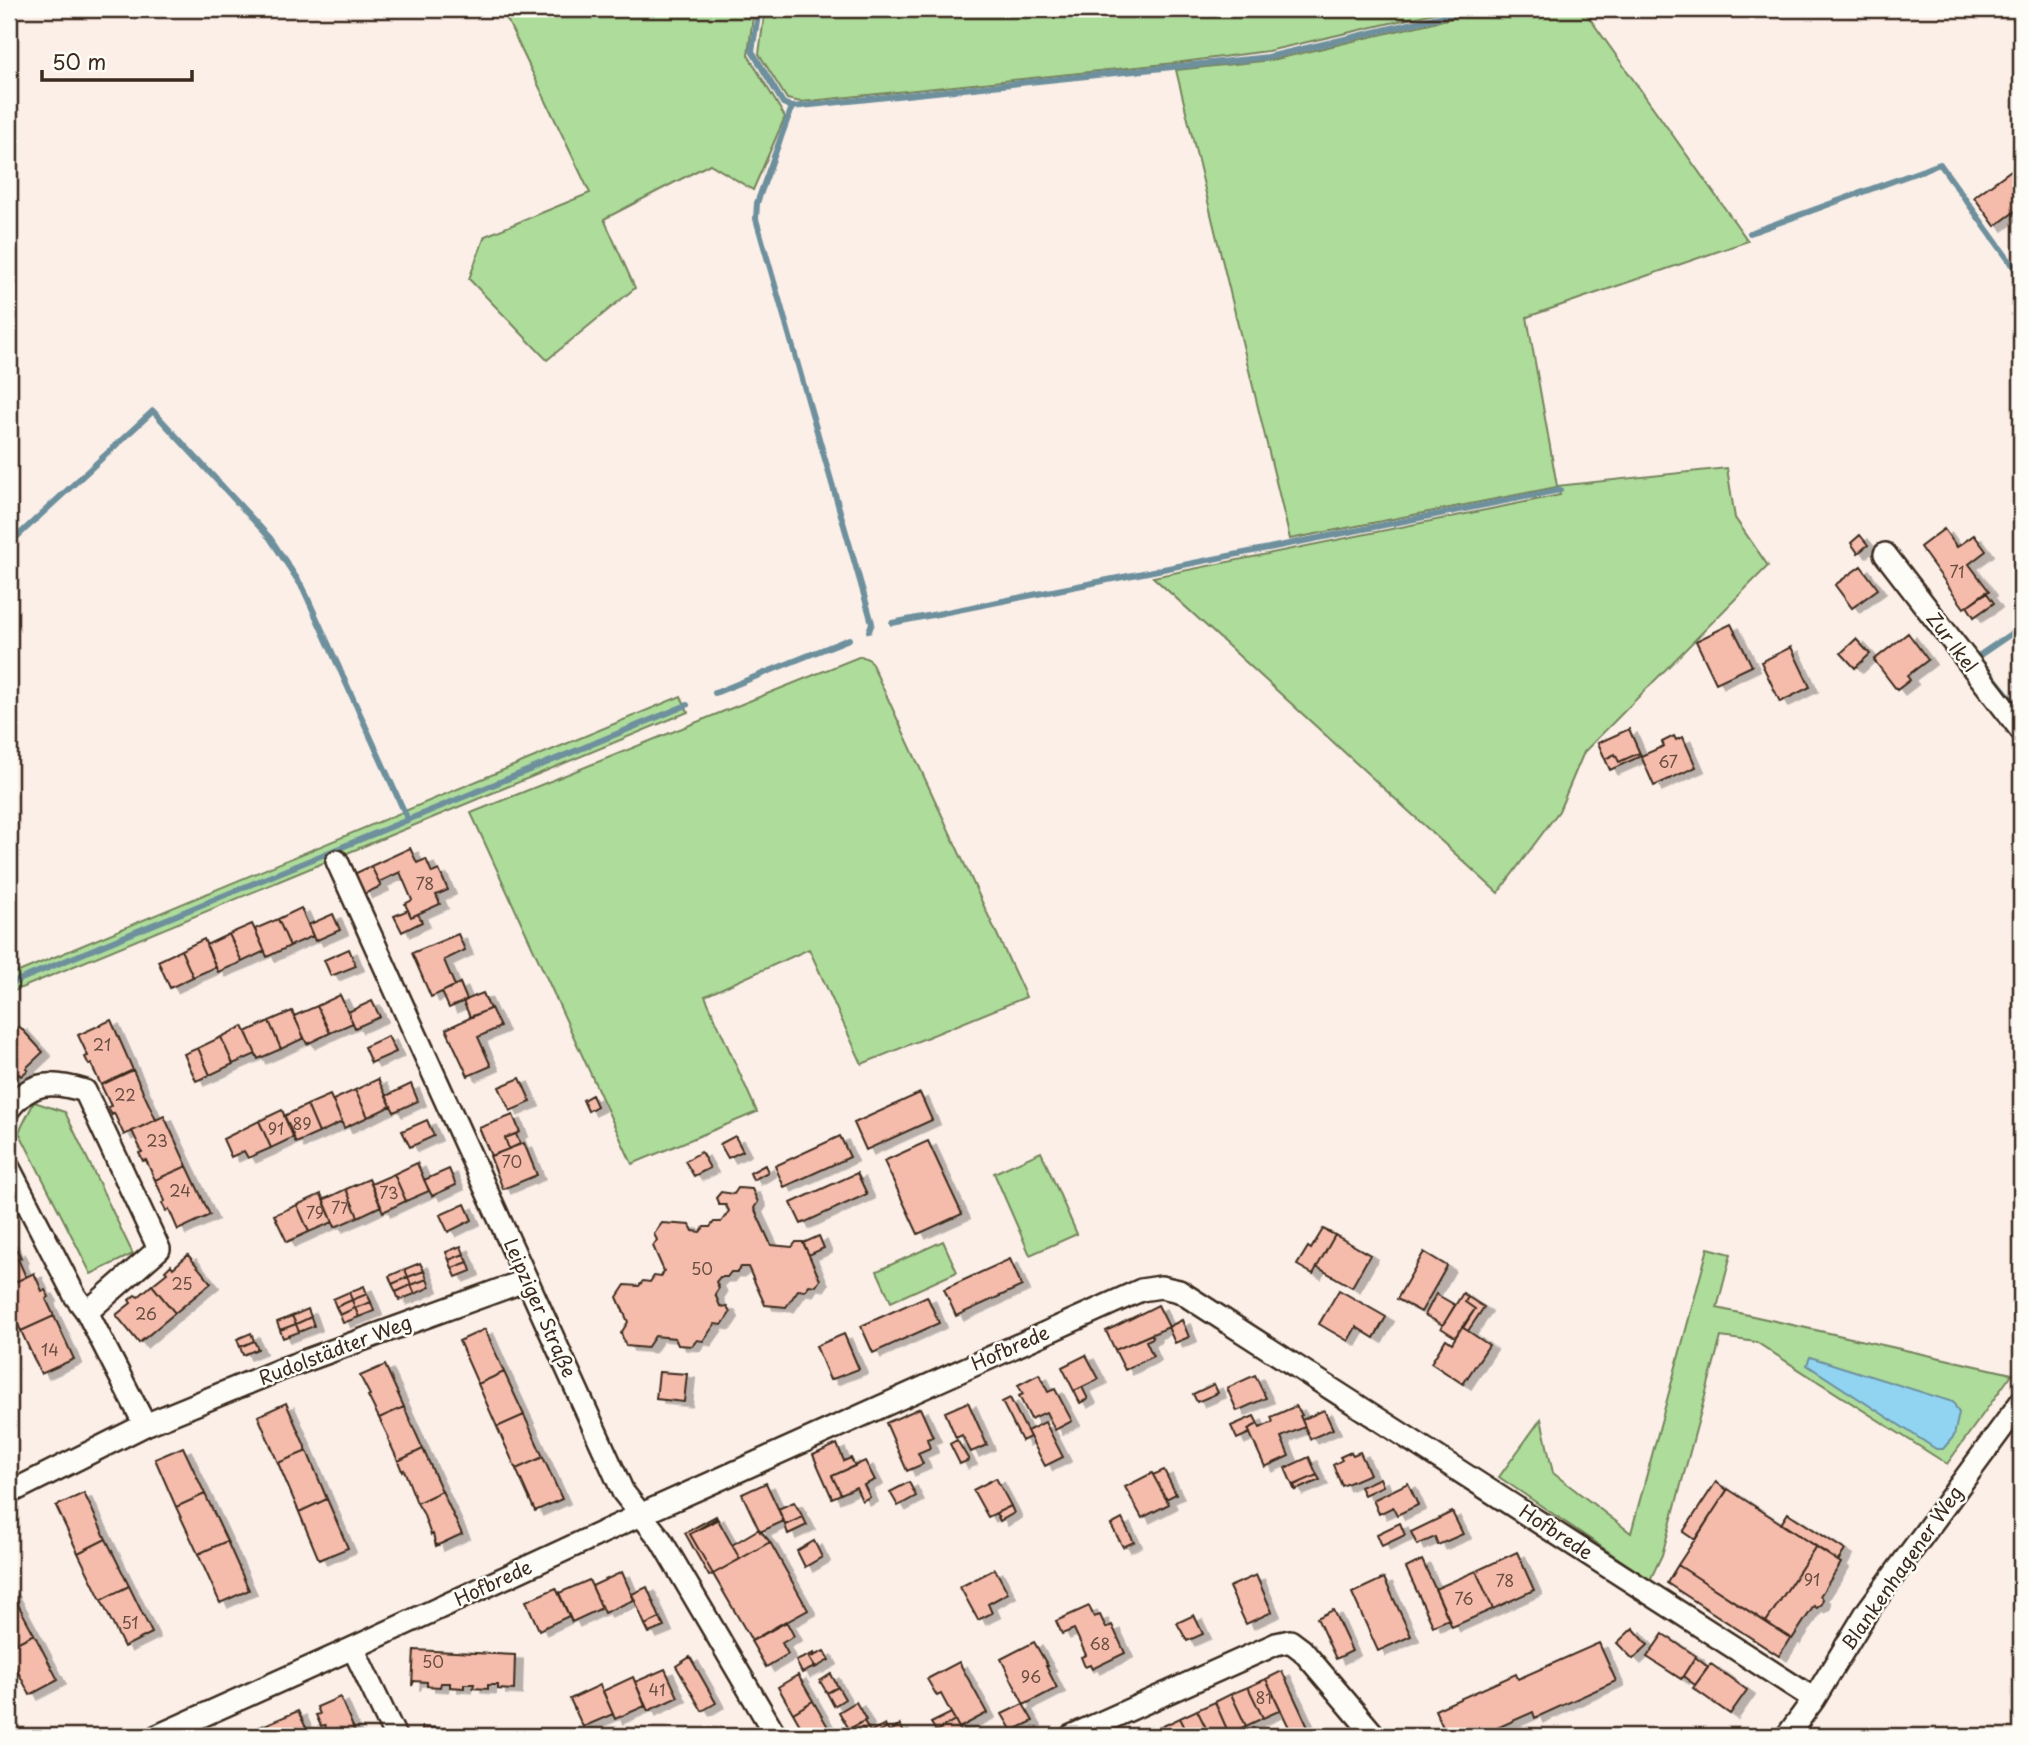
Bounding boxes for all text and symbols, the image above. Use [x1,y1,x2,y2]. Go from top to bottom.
scale bar [42,38,192,82]
text: 50 m [52,45,106,77]
house number: 71 [1950,559,1965,583]
street label: Zur Ikel [1921,605,1985,678]
house number: 67 [1658,749,1678,773]
house number: 78 [416,871,434,895]
house number: 21 [93,1032,111,1056]
house number: 22 [114,1082,136,1106]
house number: 89 [292,1111,312,1135]
house number: 91 [268,1116,284,1140]
house number: 23 [146,1128,168,1152]
house number: 70 [502,1149,522,1173]
house number: 24 [169,1178,191,1202]
house number: 73 [379,1180,399,1204]
house number: 77 [331,1195,349,1219]
house number: 79 [306,1200,324,1224]
street label: Leipziger Straße [498,1234,584,1382]
house number: 50 [691,1256,713,1280]
house number: 25 [171,1271,193,1295]
house number: 26 [135,1301,157,1325]
street label: Rudolstädter Weg [254,1307,415,1391]
street label: Hofbrede [966,1317,1053,1377]
house number: 14 [41,1337,59,1361]
street label: Blankenhagener Weg [1834,1480,1969,1655]
street label: Hofbrede [1514,1497,1599,1565]
street label: Hofbrede [449,1552,536,1612]
house number: 91 [1804,1567,1820,1591]
house number: 78 [1496,1568,1514,1592]
house number: 76 [1454,1586,1474,1610]
house number: 51 [121,1610,139,1634]
house number: 68 [1089,1631,1111,1655]
house number: 50 [422,1649,444,1673]
house number: 96 [1021,1664,1041,1688]
house number: 41 [649,1677,665,1701]
house number: 81 [1255,1685,1273,1709]

